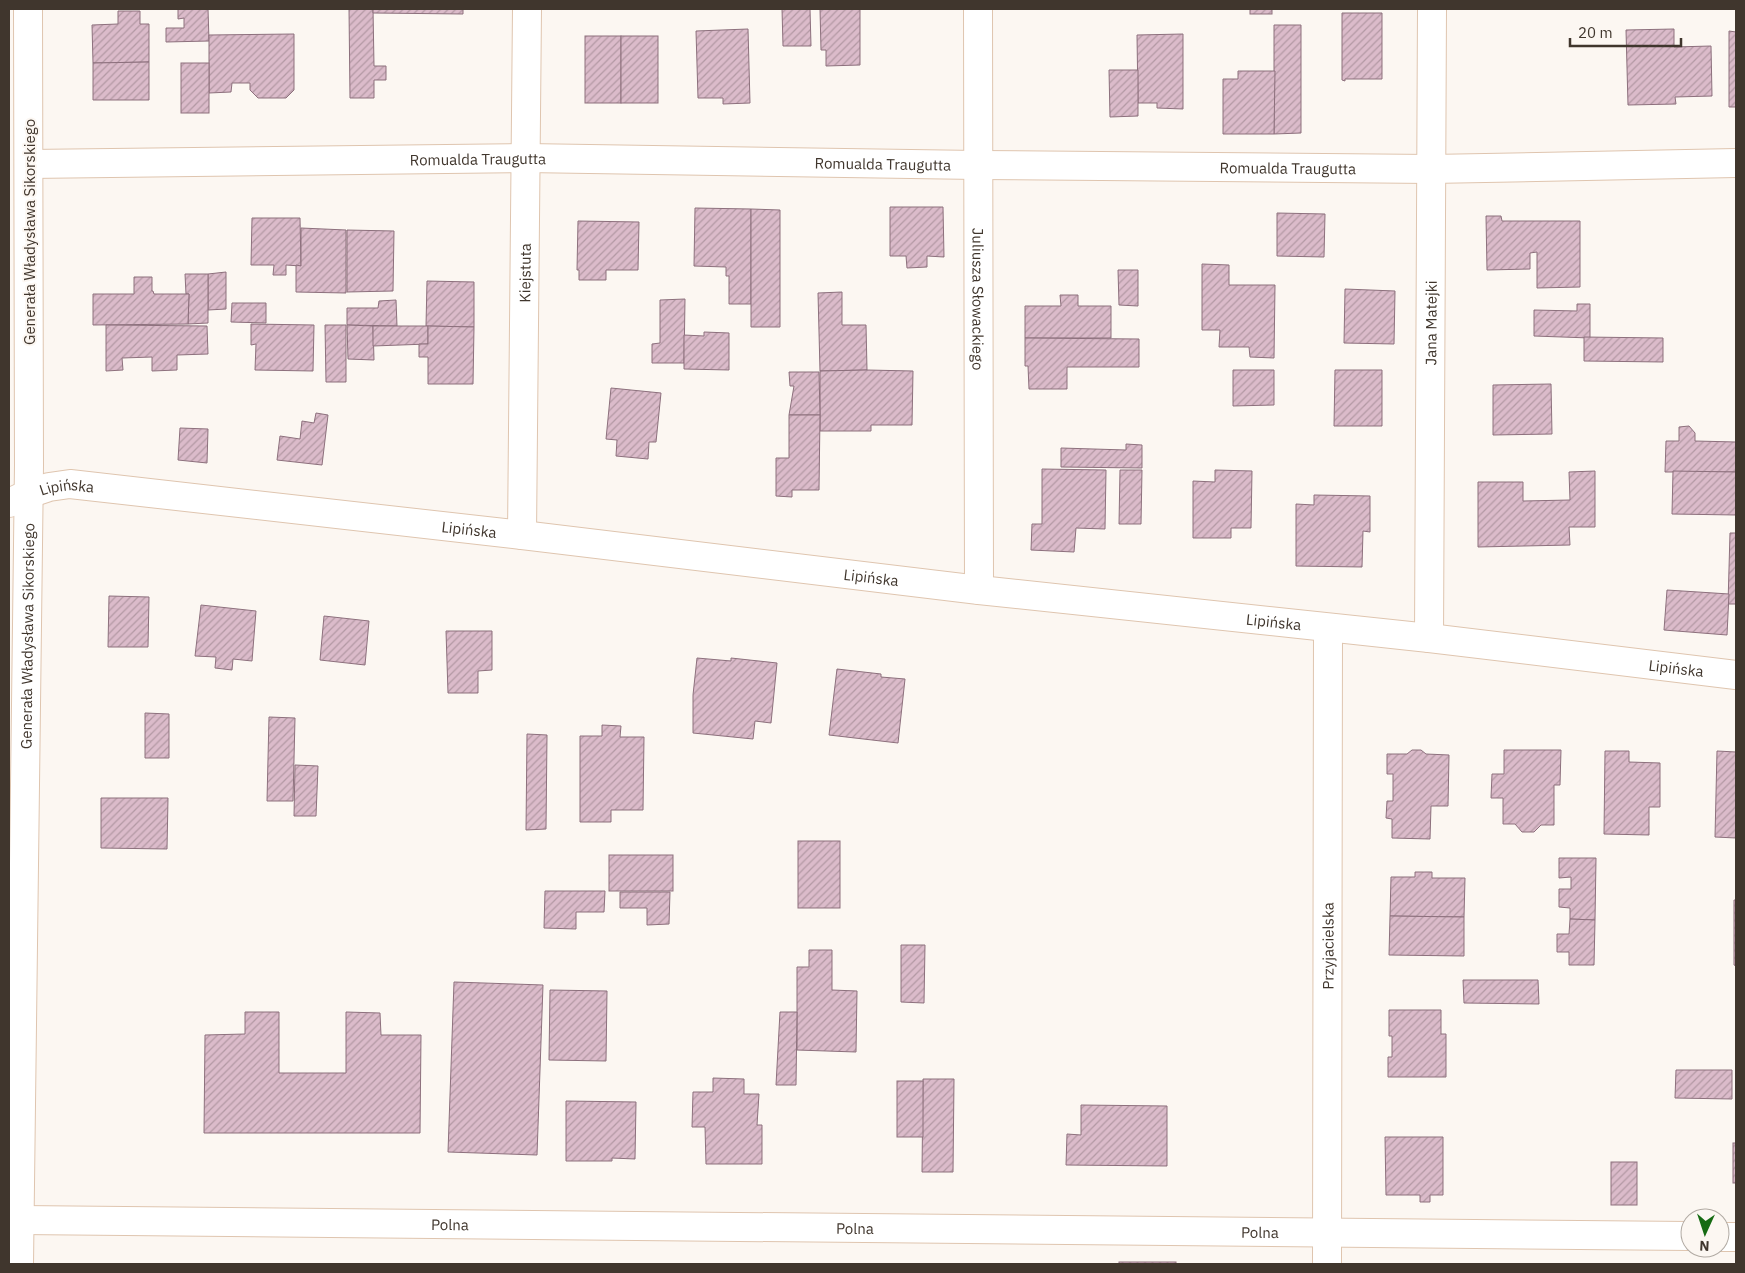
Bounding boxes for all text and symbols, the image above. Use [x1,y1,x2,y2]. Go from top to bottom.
scale bar [1570,15,1681,47]
text: 20 m [1578,23,1613,42]
street label: Generała Władysława Sikorskiego [20,119,39,345]
street label: Romualda Traugutta [410,148,546,169]
street label: Romualda Traugutta [815,153,951,174]
street label: Romualda Traugutta [1220,158,1356,178]
street label: Juliusza Słowackiego [969,228,988,370]
street label: Kiejstuta [515,243,534,303]
street label: Jana Matejki [1421,281,1440,365]
street label: Lipińska [37,474,95,499]
street label: Lipińska [441,516,498,542]
street label: Generała Władysława Sikorskiego [16,523,38,749]
street label: Lipińska [843,564,900,590]
street label: Lipińska [1245,609,1302,634]
street label: Lipińska [1647,655,1705,681]
street label: Przyjacielska [1318,902,1337,990]
north arrow [1680,1208,1730,1258]
street label: Polna [431,1214,469,1234]
street label: Polna [836,1218,874,1238]
street label: Polna [1241,1222,1279,1242]
text: N [1699,1237,1710,1255]

